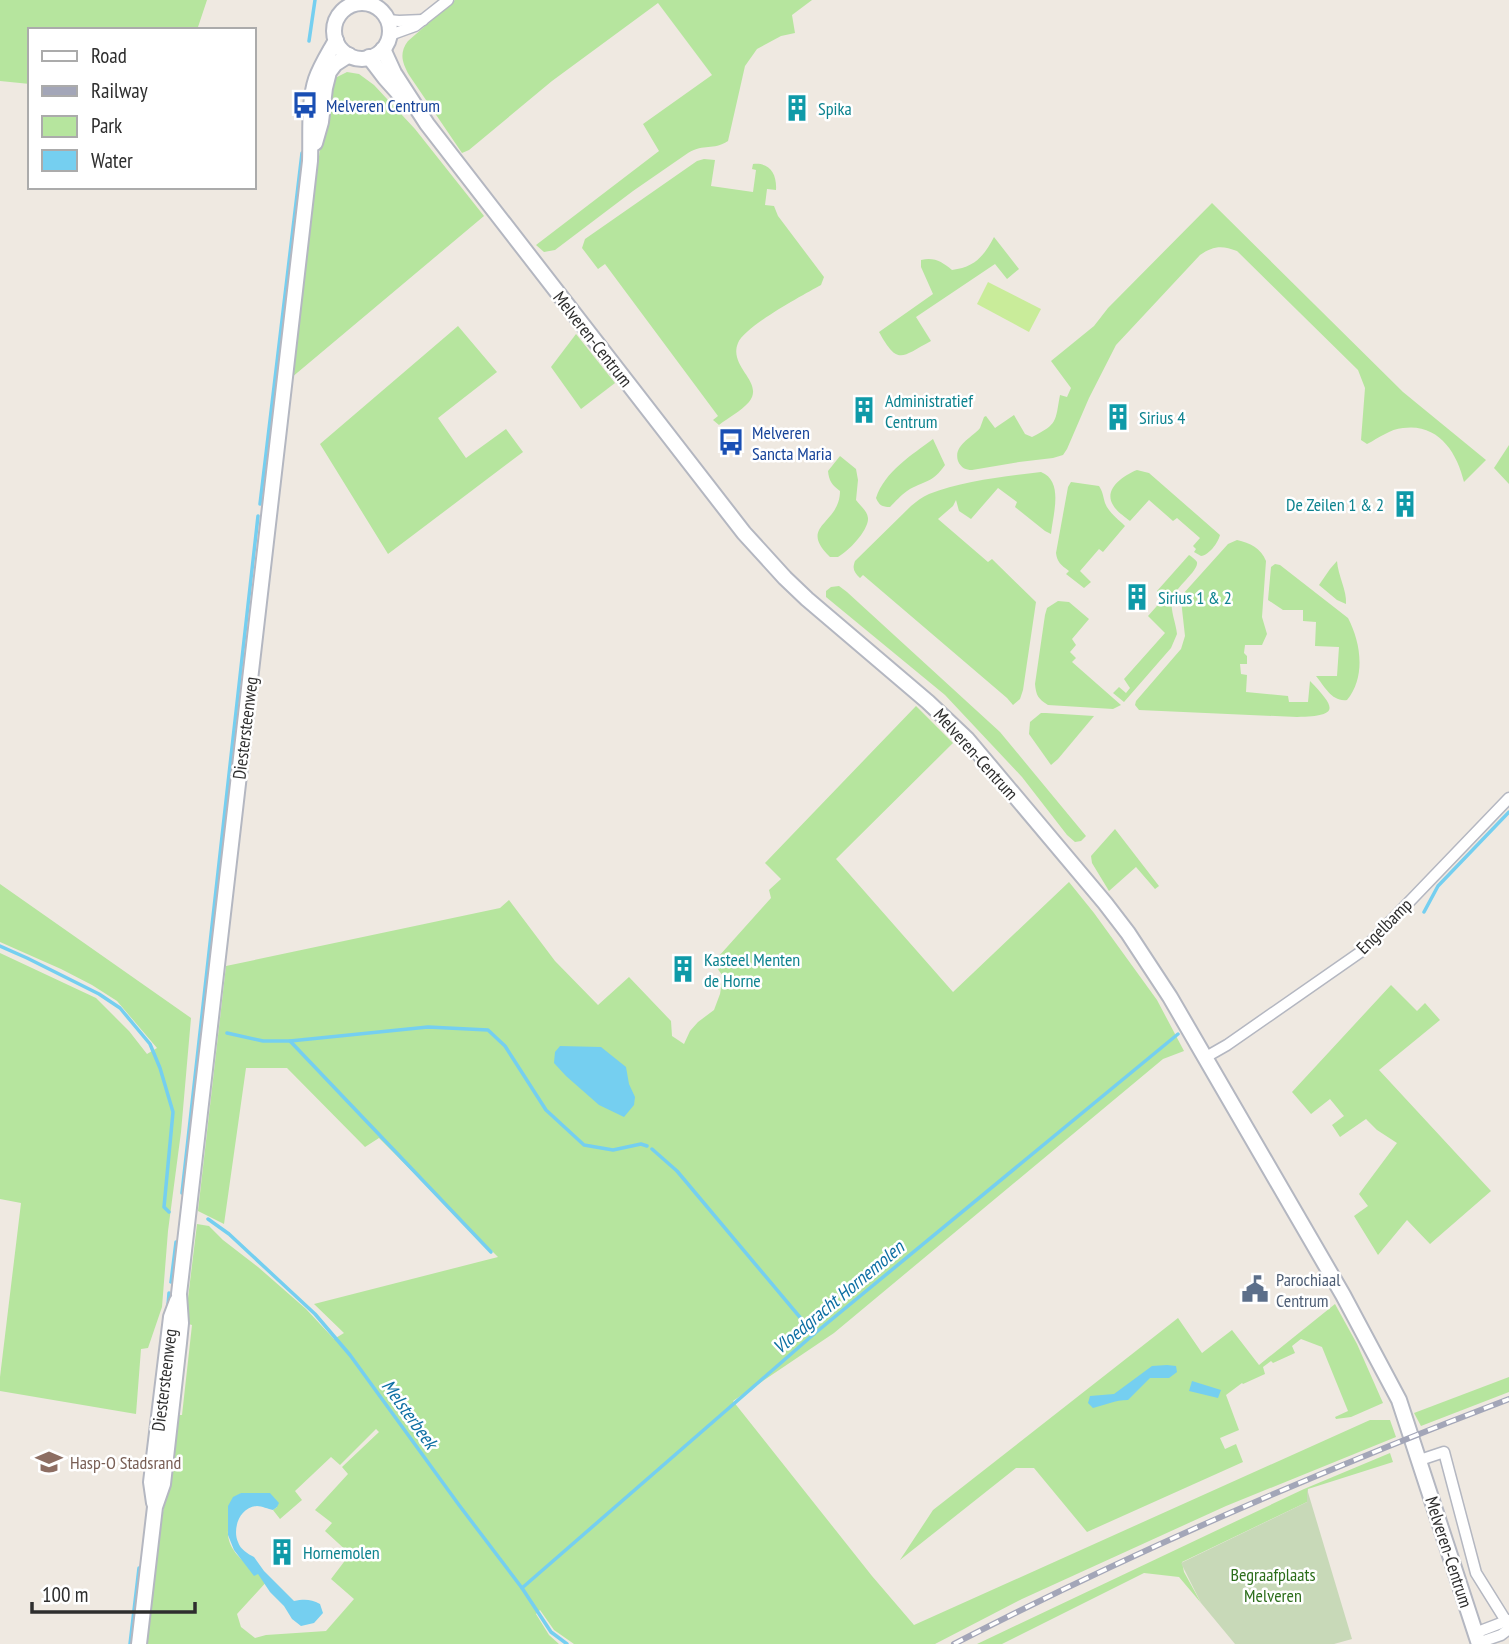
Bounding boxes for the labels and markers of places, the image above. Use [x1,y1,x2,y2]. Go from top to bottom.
bus stop icon: Melveren Centrum [290,90,320,120]
building icon: Spika [782,93,812,123]
place label: Melveren Centrum [326,94,440,117]
place label: Spika [818,97,852,120]
place label: Administratief Centrum [885,389,974,433]
building icon: Administratief Centrum [849,395,879,425]
building icon: Sirius 4 [1103,402,1133,432]
place label: Sirius 4 [1139,406,1185,429]
place label: Melveren Sancta Maria [752,421,832,465]
bus stop icon: Melveren Sancta Maria [716,427,746,457]
building icon: De Zeilen 1 & 2 [1390,489,1420,519]
place label: De Zeilen 1 & 2 [1286,493,1384,516]
building icon: Sirius 1 & 2 [1122,582,1152,612]
place label: Sirius 1 & 2 [1158,586,1232,609]
place label: Kasteel Menten de Horne [704,948,800,992]
building icon: Kasteel Menten de Horne [668,954,698,984]
place label: Parochiaal Centrum [1276,1268,1341,1312]
public building icon: Parochiaal Centrum [1240,1274,1270,1304]
school or university icon: Hasp-O Stadsrand [34,1447,64,1477]
place label: Hasp-O Stadsrand [70,1451,181,1474]
building icon: Hornemolen [267,1537,297,1567]
place label: Hornemolen [303,1541,380,1564]

